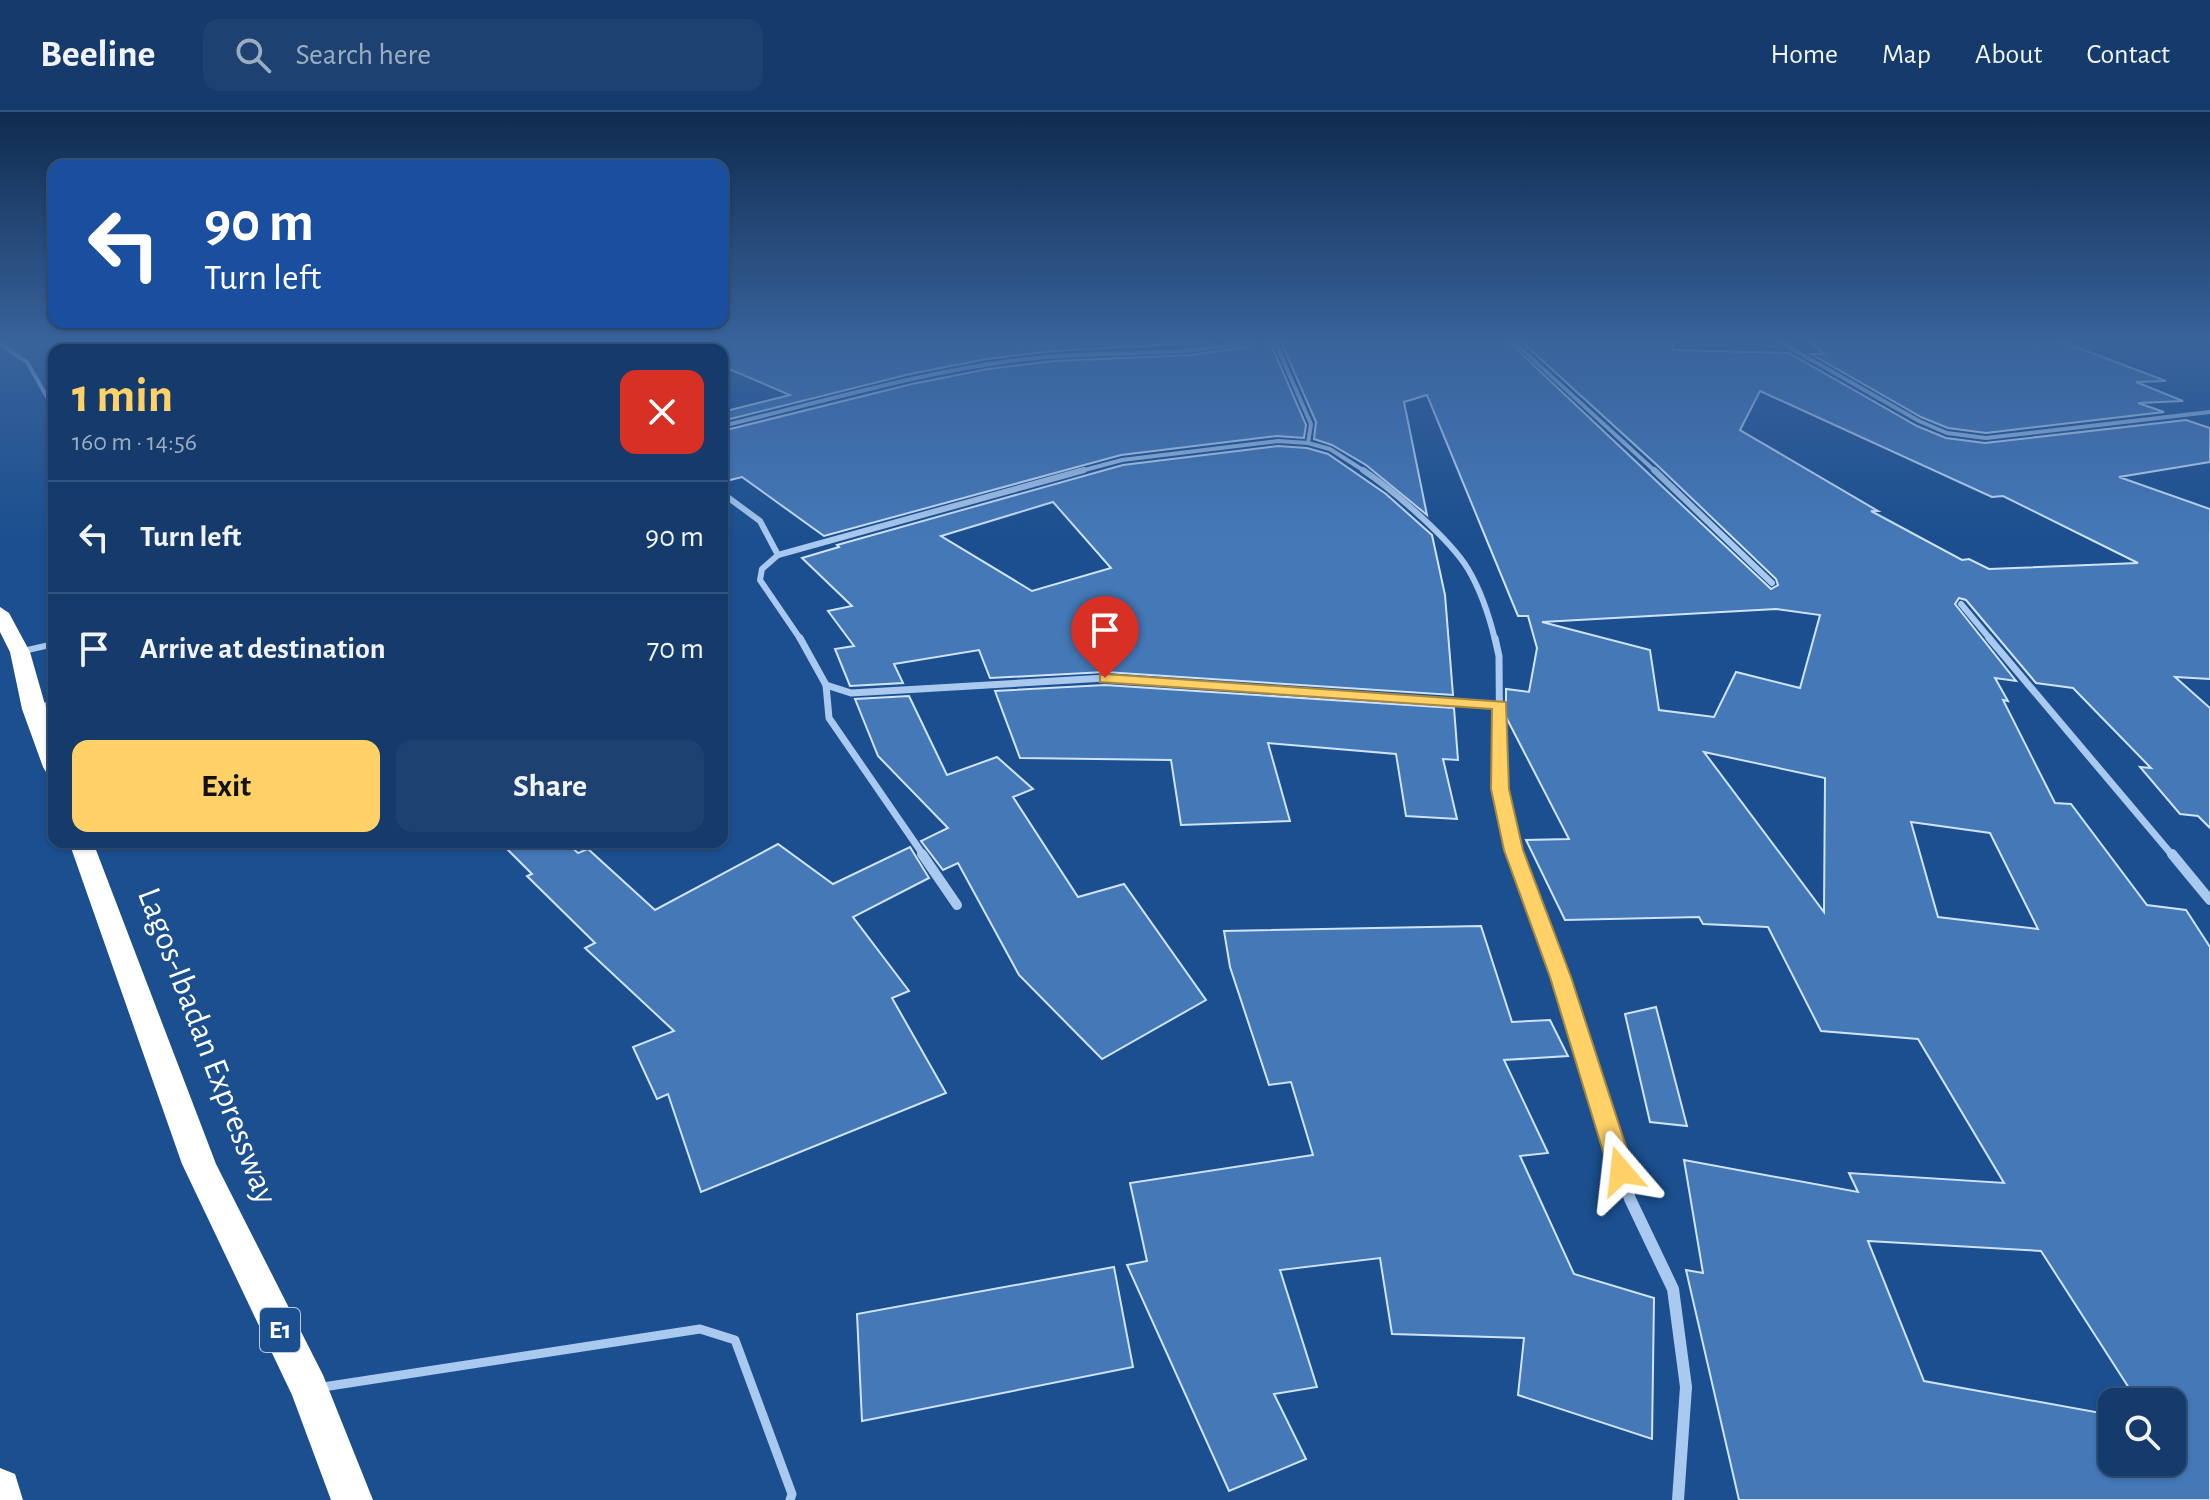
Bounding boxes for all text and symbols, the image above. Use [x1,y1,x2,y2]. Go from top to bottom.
search box [203,19,763,91]
icon: search [231,33,275,77]
text: Beeline [40,36,155,74]
text: Search here [295,40,431,70]
text: Home [1771,41,1838,69]
text: Map [1882,41,1931,69]
text: About [1975,41,2043,69]
text: Contact [2087,41,2170,69]
icon: left [72,192,176,296]
text: 90 m [204,195,314,251]
text: Turn left [204,260,321,296]
button: close [620,370,704,454]
text: 1 min [72,373,173,421]
text: 160 m · 14:56 [72,429,197,455]
icon: left [72,515,116,559]
text: Turn left [140,522,241,552]
text: 90 m [645,522,704,552]
pin [1071,596,1139,678]
icon: arrive [1083,608,1127,652]
icon: arrive [72,627,116,671]
text: Arrive at destination [140,634,386,664]
text: 70 m [647,634,704,664]
button: Exit [72,740,380,832]
button: Share [396,740,704,832]
street label: Lagos-Ibadan Expressway [131,883,283,1209]
position arrow [1579,1129,1663,1213]
road number: E1 [260,1308,300,1352]
map controls [2098,1388,2186,1476]
button: search [2098,1388,2186,1476]

